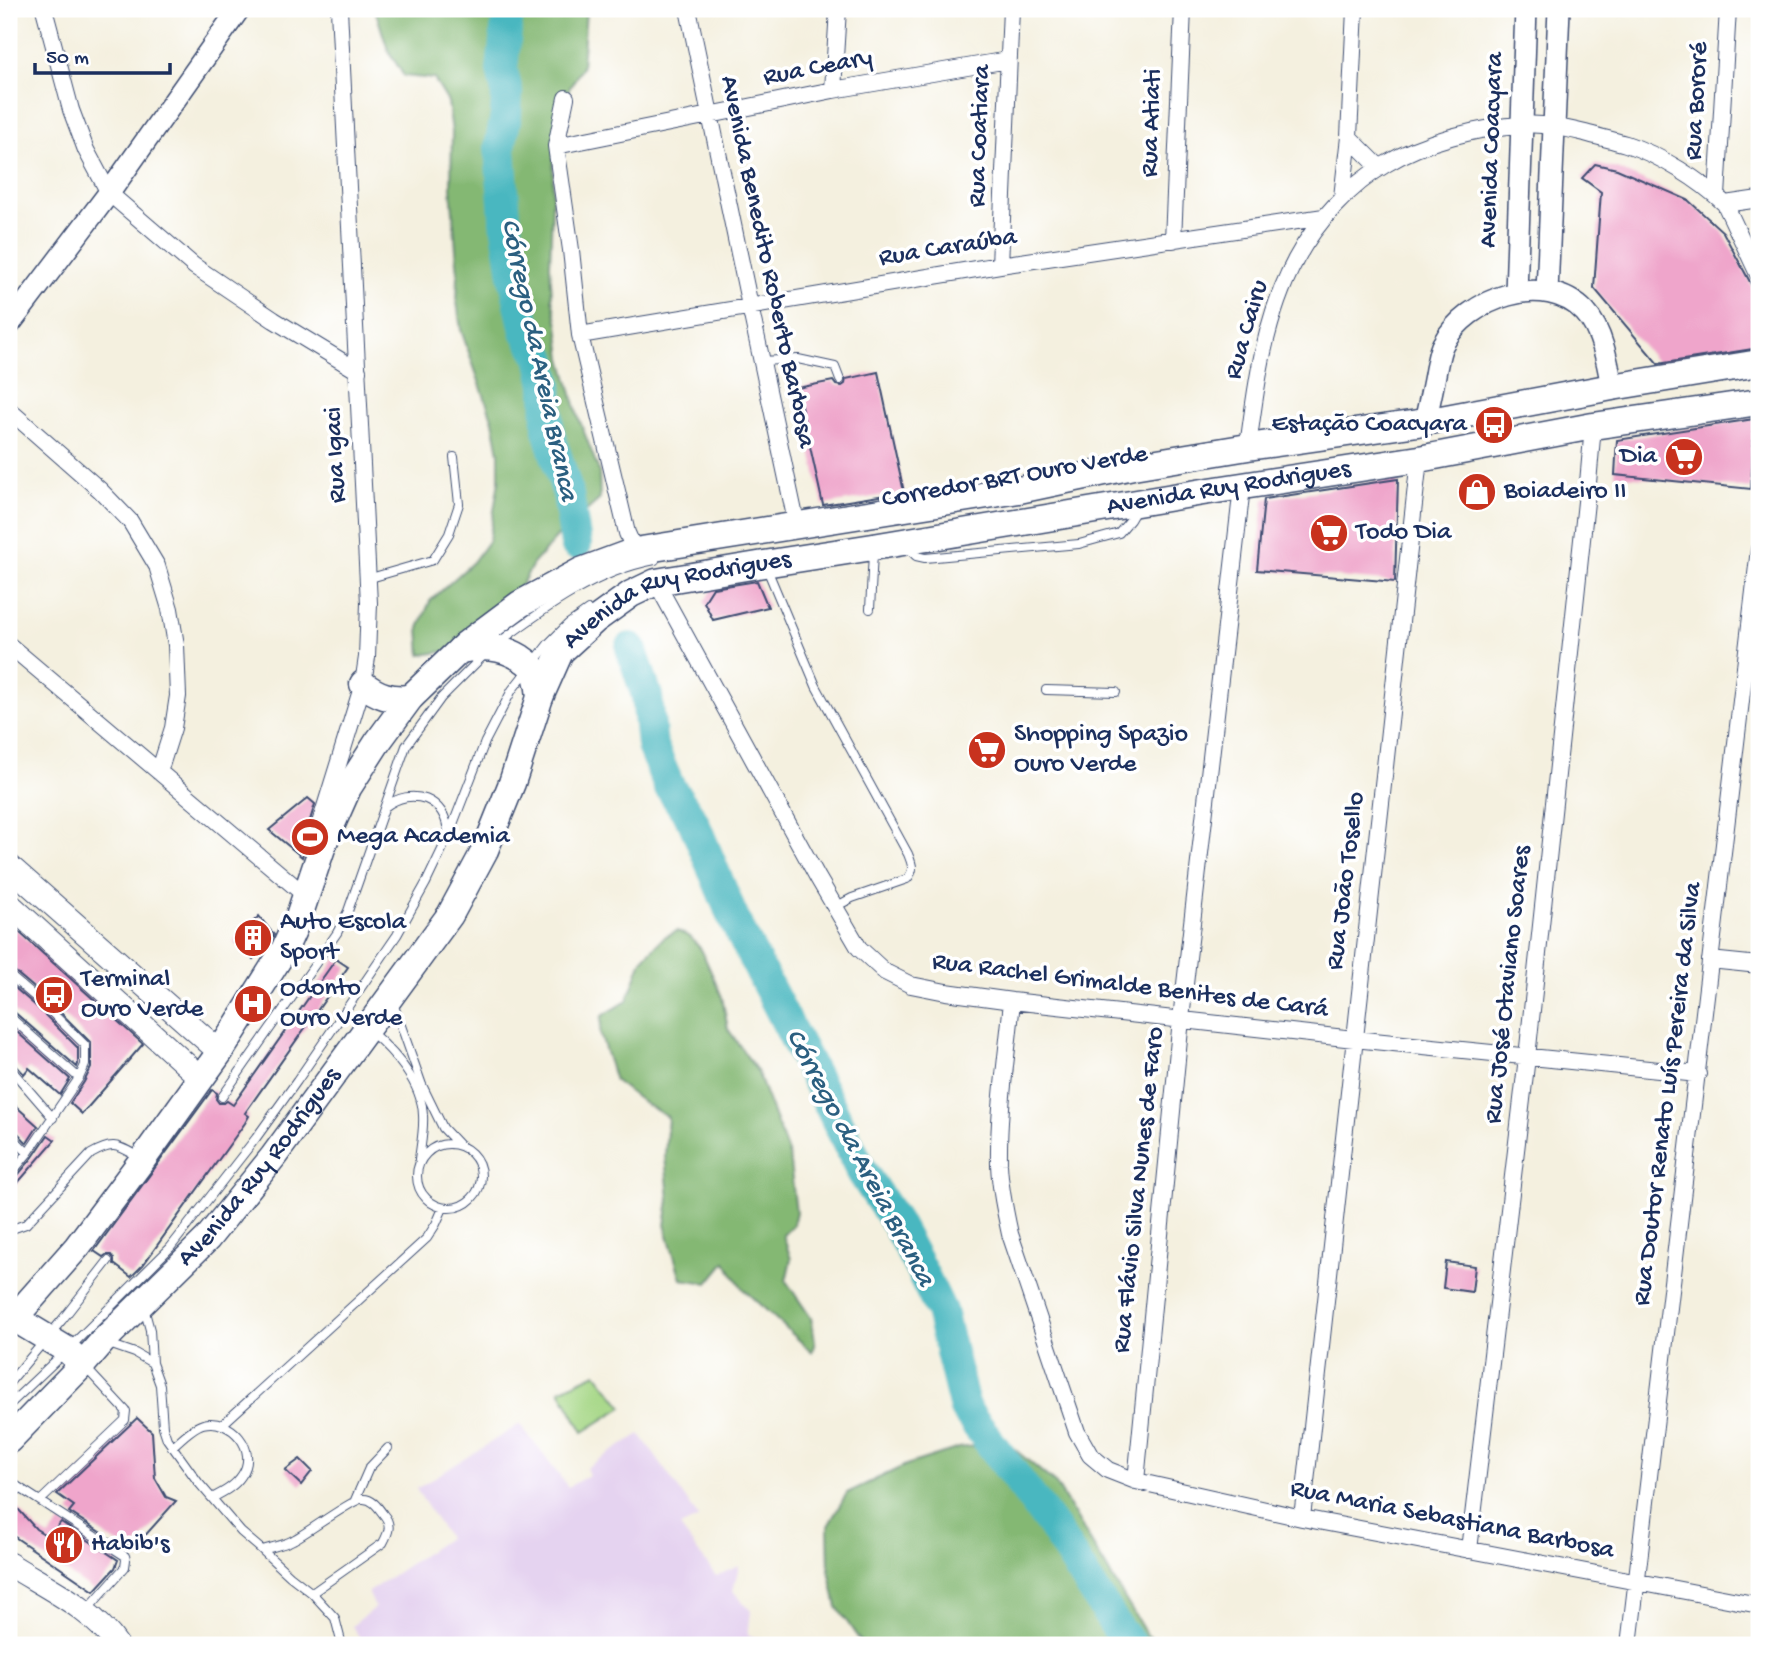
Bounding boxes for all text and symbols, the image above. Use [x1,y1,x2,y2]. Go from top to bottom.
scale bar [35,32,170,76]
street label: Rua Bororé [1679,40,1717,161]
street label: Rua Ceary [761,43,875,95]
text: 50 m [46,47,89,72]
street label: Avenida Coacyara [1474,50,1512,248]
street label: Rua Coatiara [963,63,999,208]
street label: Rua Atiati [1136,68,1170,178]
street label: Avenida Benedito Roberto Barbosa [711,73,821,452]
water label: Córrego da Areia Branca [492,216,584,505]
street label: Rua Caraúba [877,223,1021,275]
street label: Rua Cairu [1219,277,1277,383]
bus stop icon: Estação Coacyara [1473,404,1515,446]
street label: Rua Igaci [319,406,355,504]
place label: Estação Coacyara [1272,410,1469,441]
supermarket icon: Dia [1663,436,1705,478]
street label: Corredor BRT Ouro Verde [880,439,1151,517]
place label: Dia [1618,442,1659,473]
street label: Avenida Ruy Rodrigues [1105,454,1354,523]
shop icon: Boiadeiro II [1456,471,1498,513]
place label: Boiadeiro II [1503,477,1627,508]
supermarket icon: Todo Dia [1308,512,1350,554]
place label: Todo Dia [1354,518,1453,549]
street label: Avenida Ruy Rodrigues [557,544,794,657]
place label: Shopping Spazio Ouro Verde [1014,720,1188,781]
supermarket icon: Shopping Spazio Ouro Verde [966,729,1008,771]
street label: Rua João Tosello [1321,790,1373,972]
sports icon: Mega Academia [289,816,331,858]
place label: Mega Academia [337,822,511,853]
street label: Rua José Otaviano Soares [1479,843,1539,1125]
street label: Rua Doutor Renato Luís Pereira da Silva [1628,879,1711,1308]
place label: Auto Escola Sport [280,908,408,969]
building icon: Auto Escola Sport [232,917,274,959]
street label: Rua Rachel Grimalde Benites de Cará [930,947,1331,1027]
place label: Terminal Ouro Verde [79,965,204,1026]
bus stop icon: Terminal Ouro Verde [33,974,75,1016]
place label: Odonto Ouro Verde [280,974,403,1035]
hospital icon: Odonto Ouro Verde [232,983,274,1025]
water label: Córrego da Areia Branca [777,1024,942,1294]
street label: Rua Flávio Silva Nunes de Faro [1107,1025,1173,1355]
street label: Avenida Ruy Rodrigues [172,1061,349,1274]
street label: Rua Maria Sebastiana Barbosa [1287,1474,1618,1568]
restaurant icon: Habib's [43,1524,85,1566]
place label: Habib's [91,1530,171,1561]

